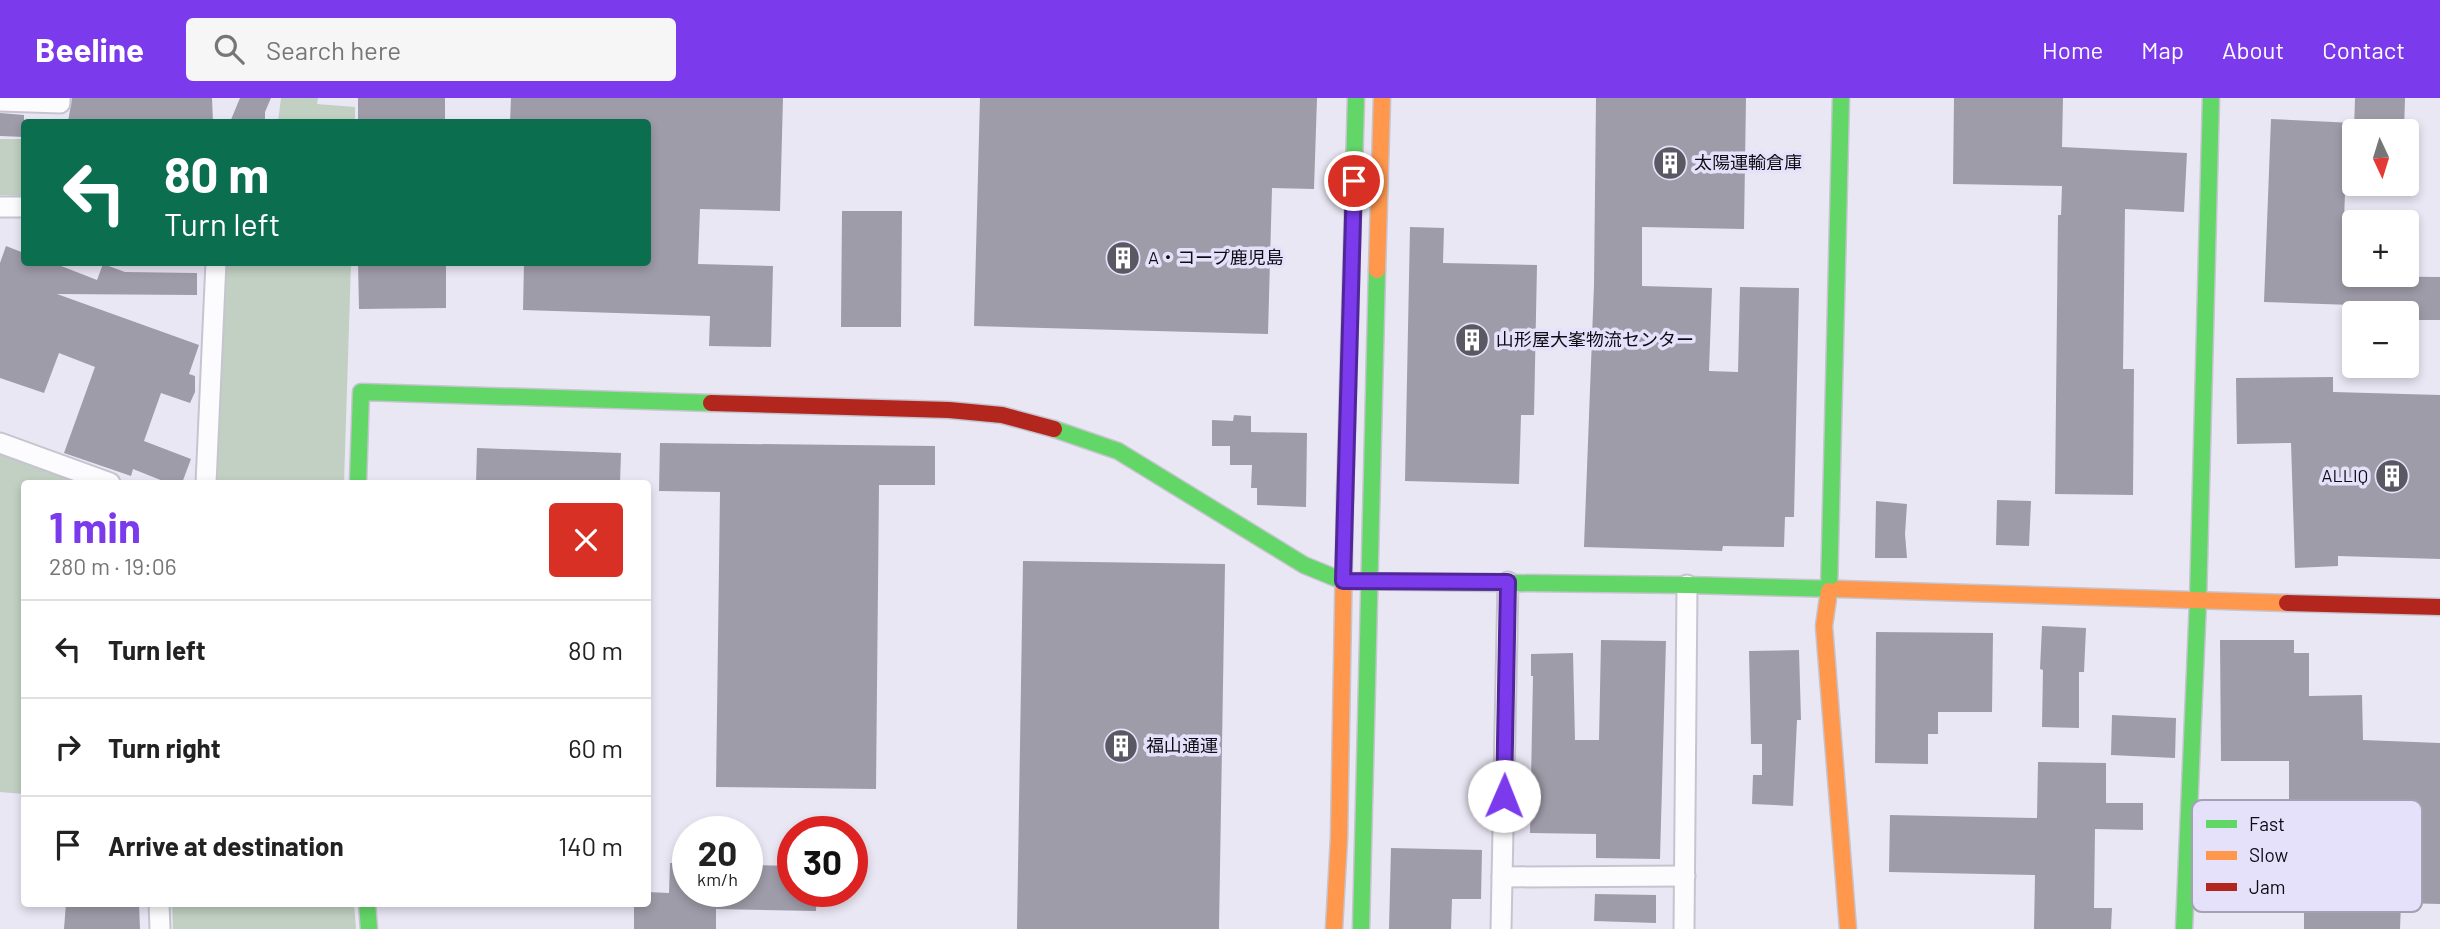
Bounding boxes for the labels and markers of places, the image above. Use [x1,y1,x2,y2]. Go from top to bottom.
building icon: 太陽運輸倉庫 [1651,144,1689,182]
pin [1324,151,1384,211]
place label: 太陽運輸倉庫 [1694,151,1802,173]
building icon: A・コープ鹿児島 [1104,239,1142,277]
place label: A・コープ鹿児島 [1148,246,1284,268]
building icon: 山形屋大峯物流センター [1453,321,1491,359]
place label: 山形屋大峯物流センター [1496,328,1694,350]
building icon: ALLIQ [2373,457,2411,495]
place label: ALLIQ [2322,464,2368,486]
building icon: 福山通運 [1102,727,1140,765]
place label: 福山通運 [1146,734,1218,756]

